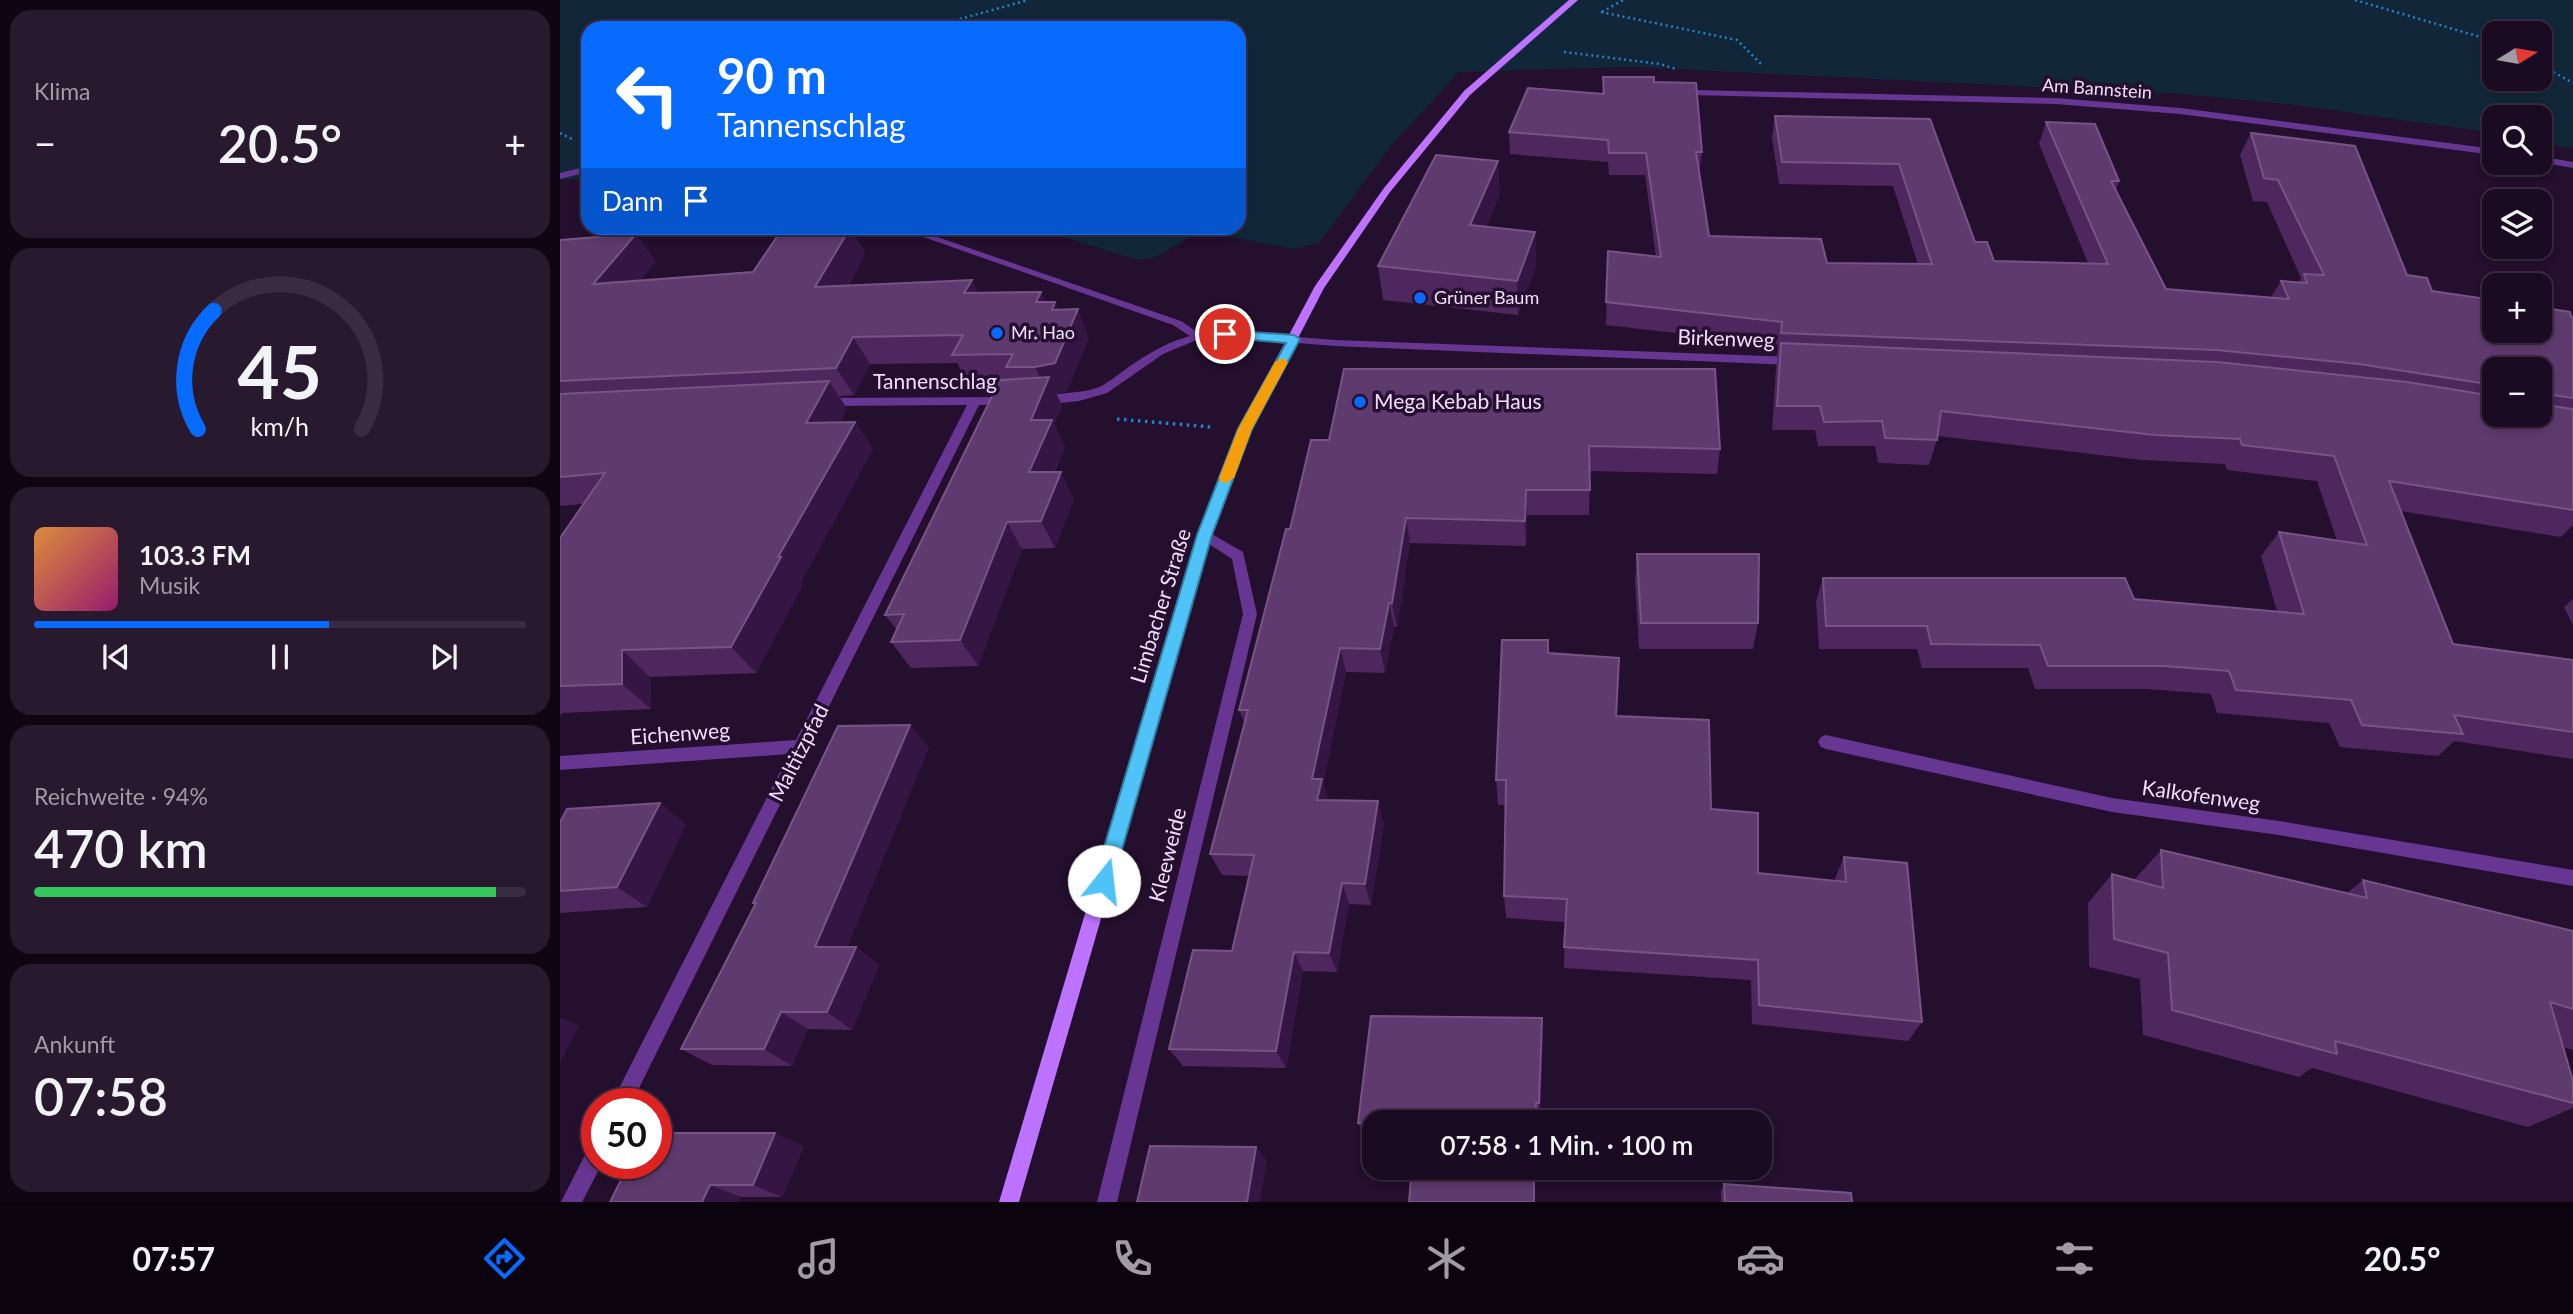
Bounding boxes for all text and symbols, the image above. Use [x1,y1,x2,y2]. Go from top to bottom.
north arrow [2482,21,2552,91]
map controls [2482,21,2552,427]
text: 90 m [717,46,827,104]
icon: left [602,49,693,140]
street label: Am Bannstein [2041,73,2153,103]
text: Klima [34,77,91,105]
text: Tannenschlag [717,105,906,144]
button: search [2482,105,2552,175]
text: 20.5° [218,112,342,174]
text: − [34,120,56,166]
text: + [504,120,526,166]
icon: arrive [677,182,715,220]
text: Dann [602,185,663,217]
button: layers [2482,189,2552,259]
button: + [2482,273,2552,343]
place label: Grüner Baum [1434,286,1539,308]
marker: Grüner Baum [1412,290,1428,306]
pin [1195,304,1255,364]
icon: arrive [1206,315,1244,353]
place label: Mr. Hao [1011,321,1075,343]
street label: Birkenweg [1677,323,1775,352]
marker: Mr. Hao [989,325,1005,341]
text: 45 [238,327,322,415]
button: − [2482,357,2552,427]
street label: Tannenschlag [873,368,997,393]
place label: Mega Kebab Haus [1374,388,1542,413]
marker: Mega Kebab Haus [1352,394,1368,410]
text: km/h [251,410,309,440]
street label: Limbacher Straße [1124,525,1195,686]
text: 103.3 FM [139,539,251,571]
text: Musik [139,571,200,599]
icon: previous [97,638,135,676]
icon: pause [261,638,299,676]
icon: next [425,638,463,676]
street label: Maltitzpfad [763,700,833,805]
street label: Eichenweg [629,717,731,748]
street label: Kalkofenweg [2140,774,2262,815]
text: Reichweite · 94% [34,782,208,810]
street label: Kleeweide [1143,805,1190,904]
text: 470 km [34,817,208,879]
position arrow [1067,844,1141,918]
text: Ankunft [34,1030,115,1058]
text: 07:58 [34,1065,168,1127]
speed limit sign: 50 [581,1088,672,1179]
text: 07:58 · 1 Min. · 100 m [1441,1129,1693,1161]
icon: directions [480,1234,529,1283]
icon: music [794,1234,843,1283]
icon: phone [1108,1234,1157,1283]
icon: climate [1422,1234,1471,1283]
icon: car [1736,1234,1785,1283]
icon: filters [2050,1234,2099,1283]
text: 07:57 [132,1239,215,1278]
text: 20.5° [2364,1239,2440,1278]

